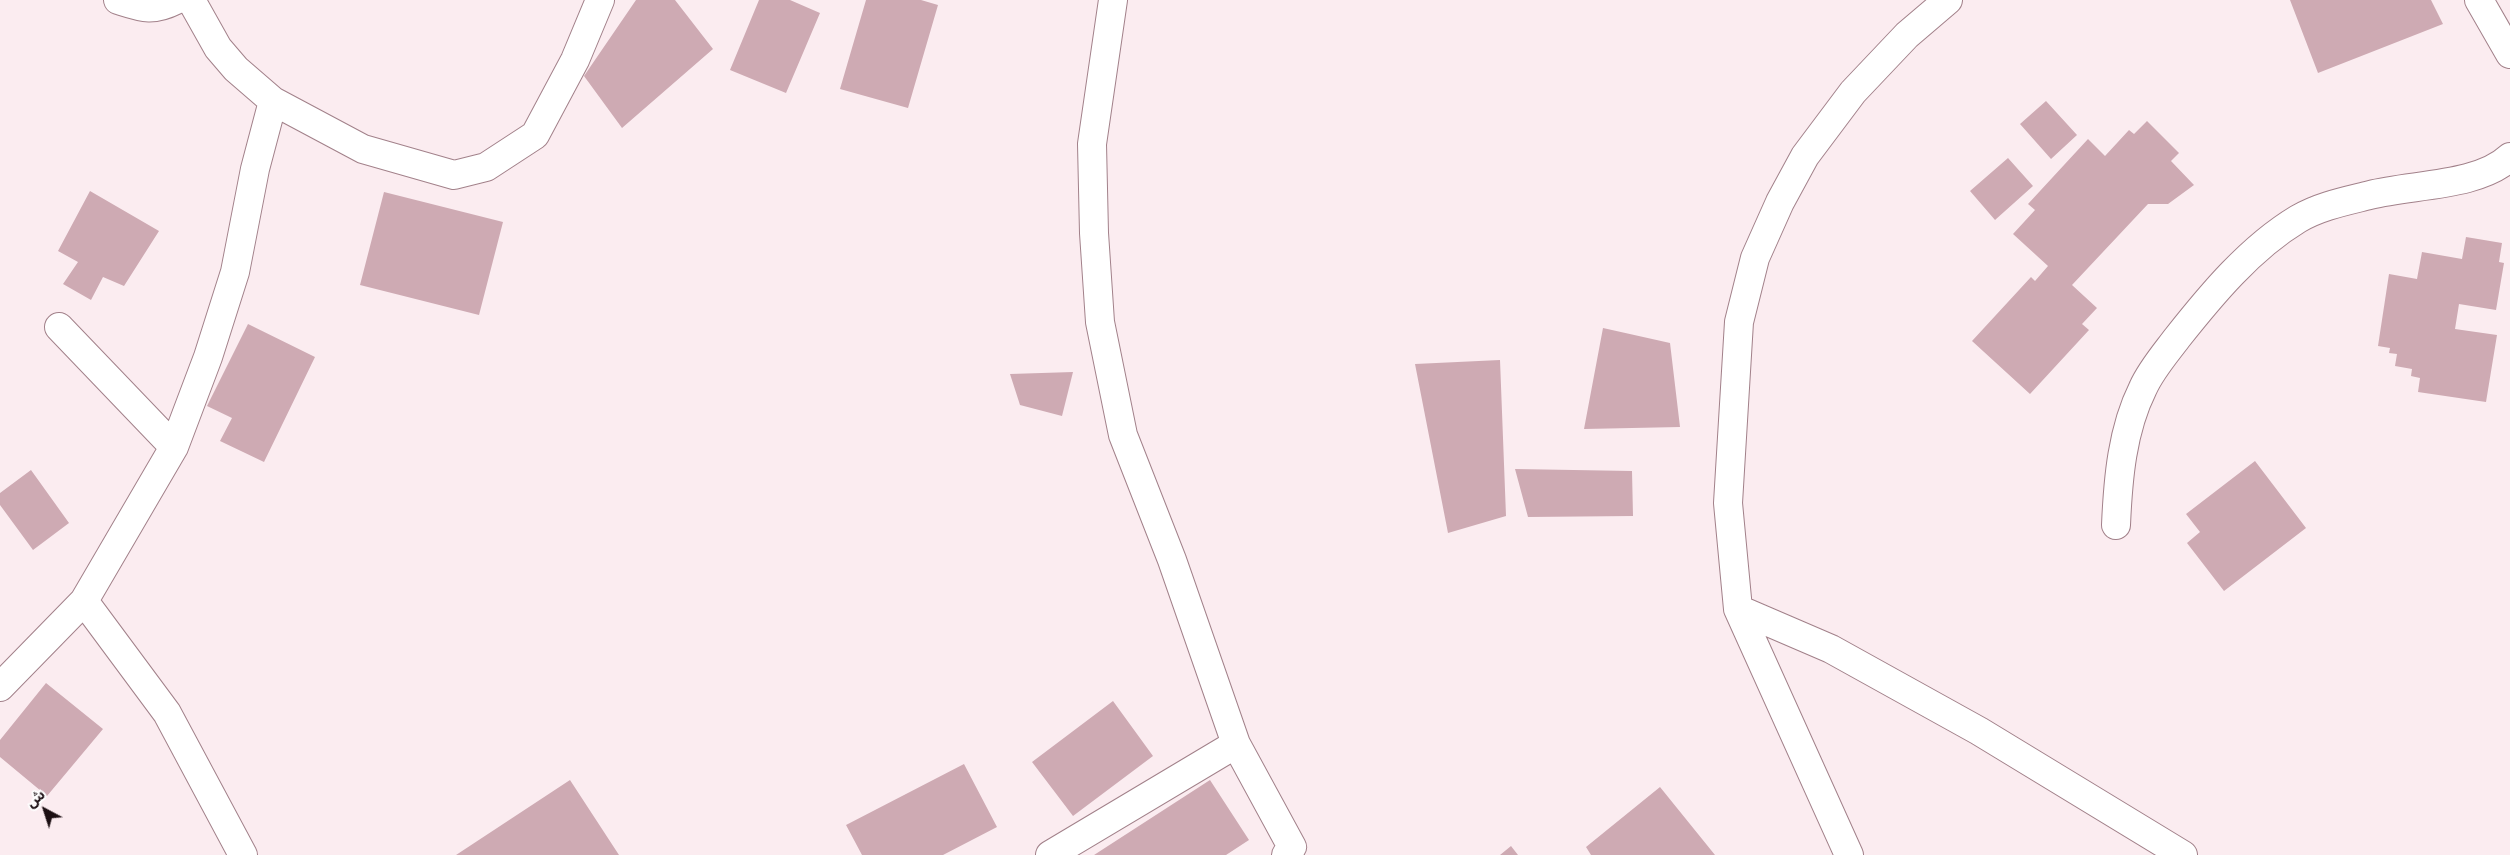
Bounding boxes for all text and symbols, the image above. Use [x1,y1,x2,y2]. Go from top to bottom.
north arrow [20,785,70,835]
text: ش [22,785,48,812]

